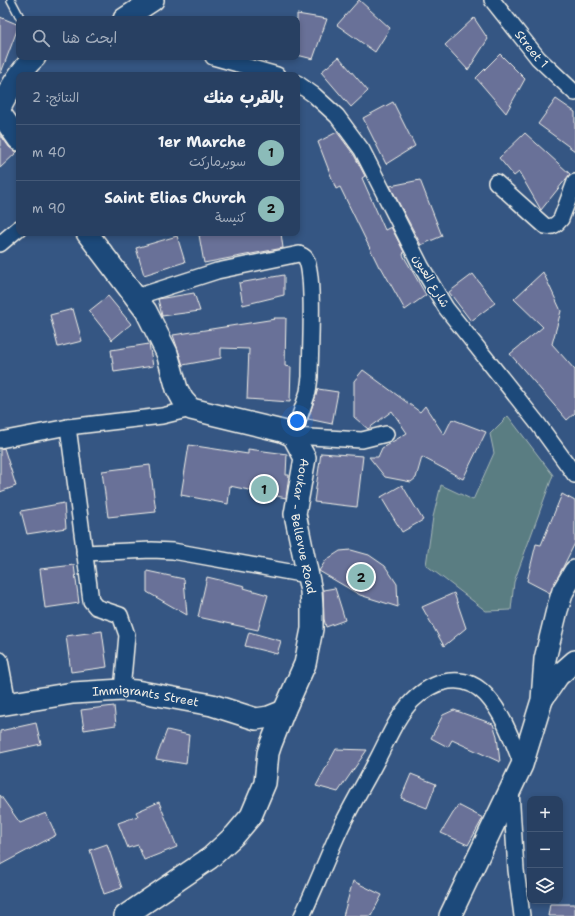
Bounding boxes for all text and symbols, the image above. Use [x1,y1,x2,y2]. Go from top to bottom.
search box [16,16,300,60]
icon: search [30,27,52,49]
street label: Street 1 [511,27,552,72]
text: ابحث هنا [62,28,117,48]
text: بالقرب منك [204,86,284,108]
text: النتائج: 2 [32,89,79,106]
text: 1er Marche [158,132,246,152]
text: 40 m [32,144,66,161]
text: 1 [268,144,274,161]
text: سوبرماركت [189,153,246,170]
text: Saint Elias Church [104,188,246,208]
text: 90 m [32,200,66,217]
text: 2 [266,200,276,217]
text: كنيسة [215,209,246,226]
street label: شارع العيون [408,251,453,311]
your location [287,411,307,431]
street label: Aoukar - Bellevue Road [287,457,320,596]
pin: 1 [251,474,277,504]
pin: 2 [348,562,374,592]
street label: Immigrants Street [92,682,200,710]
map controls [527,796,563,904]
button: + [527,796,563,832]
button: − [527,832,563,868]
button: layers [527,868,563,904]

